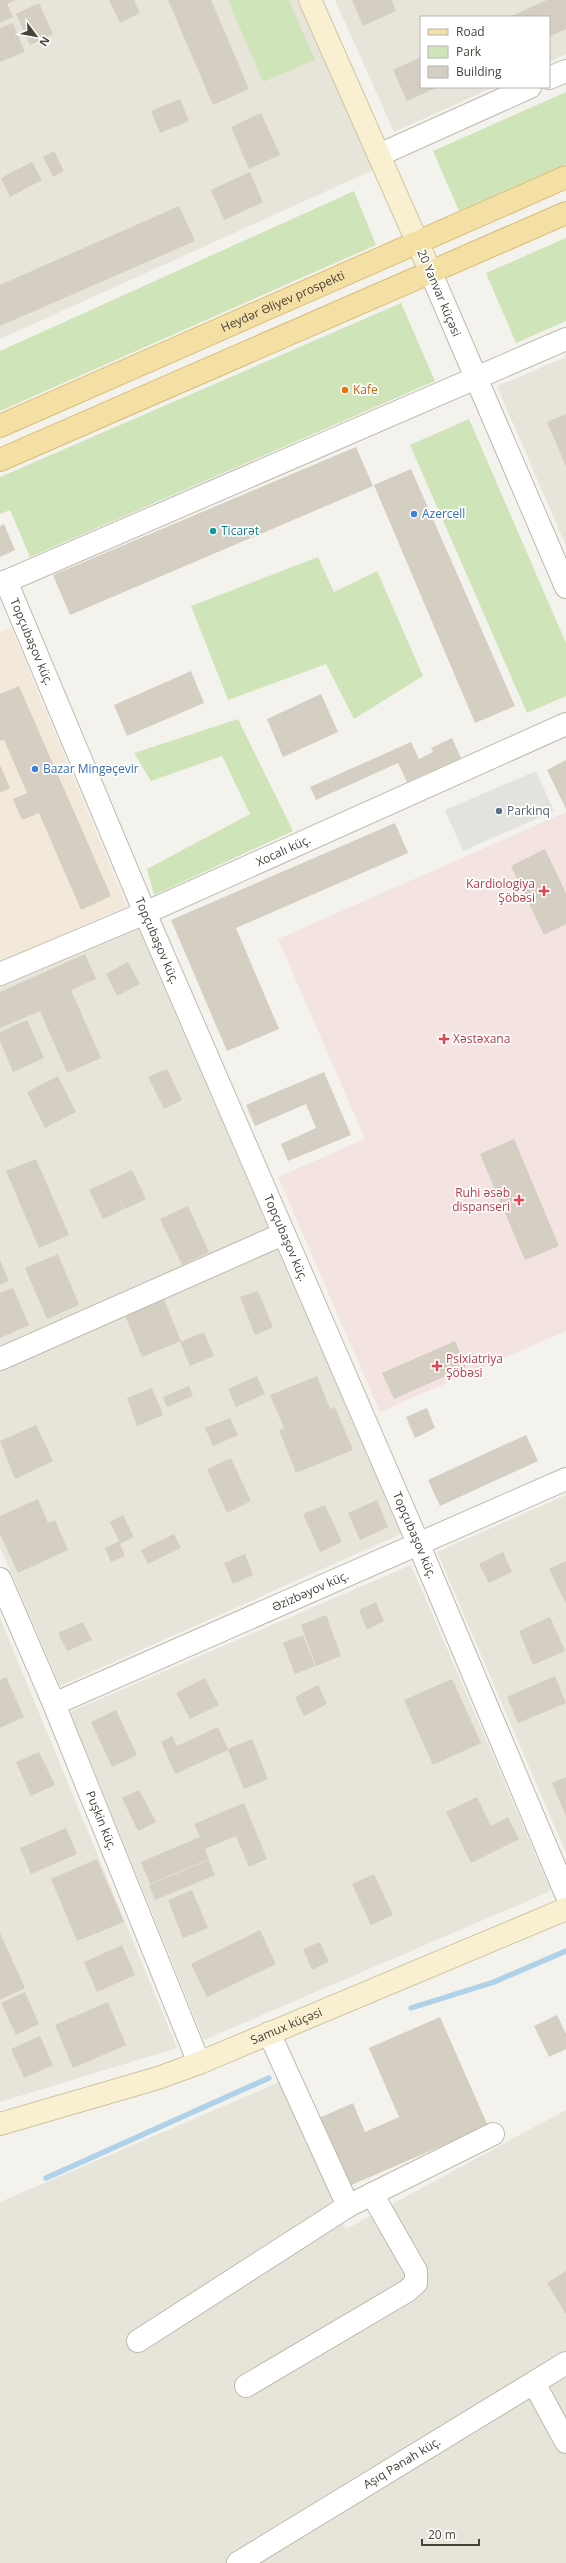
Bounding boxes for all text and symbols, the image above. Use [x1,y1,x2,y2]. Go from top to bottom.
north arrow [16,16,56,56]
legend [420,16,550,88]
text: Road [456,23,485,40]
text: N [36,34,54,49]
text: Park [456,43,482,60]
text: Building [456,63,502,80]
street label: 20 Yanvar küçəsi [413,247,465,339]
street label: Heydər Əliyev prospekti [218,266,347,336]
place label: Kafe [353,381,378,398]
marker: Kafe [340,385,350,395]
place label: Azercell [422,505,465,522]
marker: Azercell [409,509,419,519]
place label: Ticarət [221,522,259,539]
marker: Ticarət [208,526,218,536]
street label: Topçubaşov küç. [6,596,58,688]
place label: Bazar Mingəçevir [43,760,139,777]
marker: Bazar Mingəçevir [30,764,40,774]
place label: Parkinq [507,802,550,819]
marker: Parkinq [494,806,504,816]
street label: Xocalı küç. [253,831,313,870]
place label: Kardiologiya Şöbəsi [466,875,535,906]
marker: Kardiologiya Şöbəsi [538,885,550,897]
street label: Topçubaşov küç. [131,894,184,986]
place label: Xəstəxana [453,1030,510,1047]
marker: Xəstəxana [438,1033,450,1045]
place label: Ruhi əsəb dispanseri [452,1184,510,1215]
street label: Topçubaşov küç. [260,1192,313,1284]
marker: Ruhi əsəb dispanseri [513,1194,525,1206]
place label: Psixiatriya Şöbəsi [446,1350,503,1381]
marker: Psixiatriya Şöbəsi [431,1360,443,1372]
street label: Topçubaşov küç. [389,1489,441,1581]
street label: Əzizbəyov küç. [269,1567,351,1615]
street label: Puşkin küç. [82,1788,121,1853]
street label: Samux küçəsi [248,2003,325,2048]
street label: Aşıq Pənah küç. [360,2432,444,2493]
scale bar [422,2521,479,2547]
text: 20 m [428,2526,456,2543]

